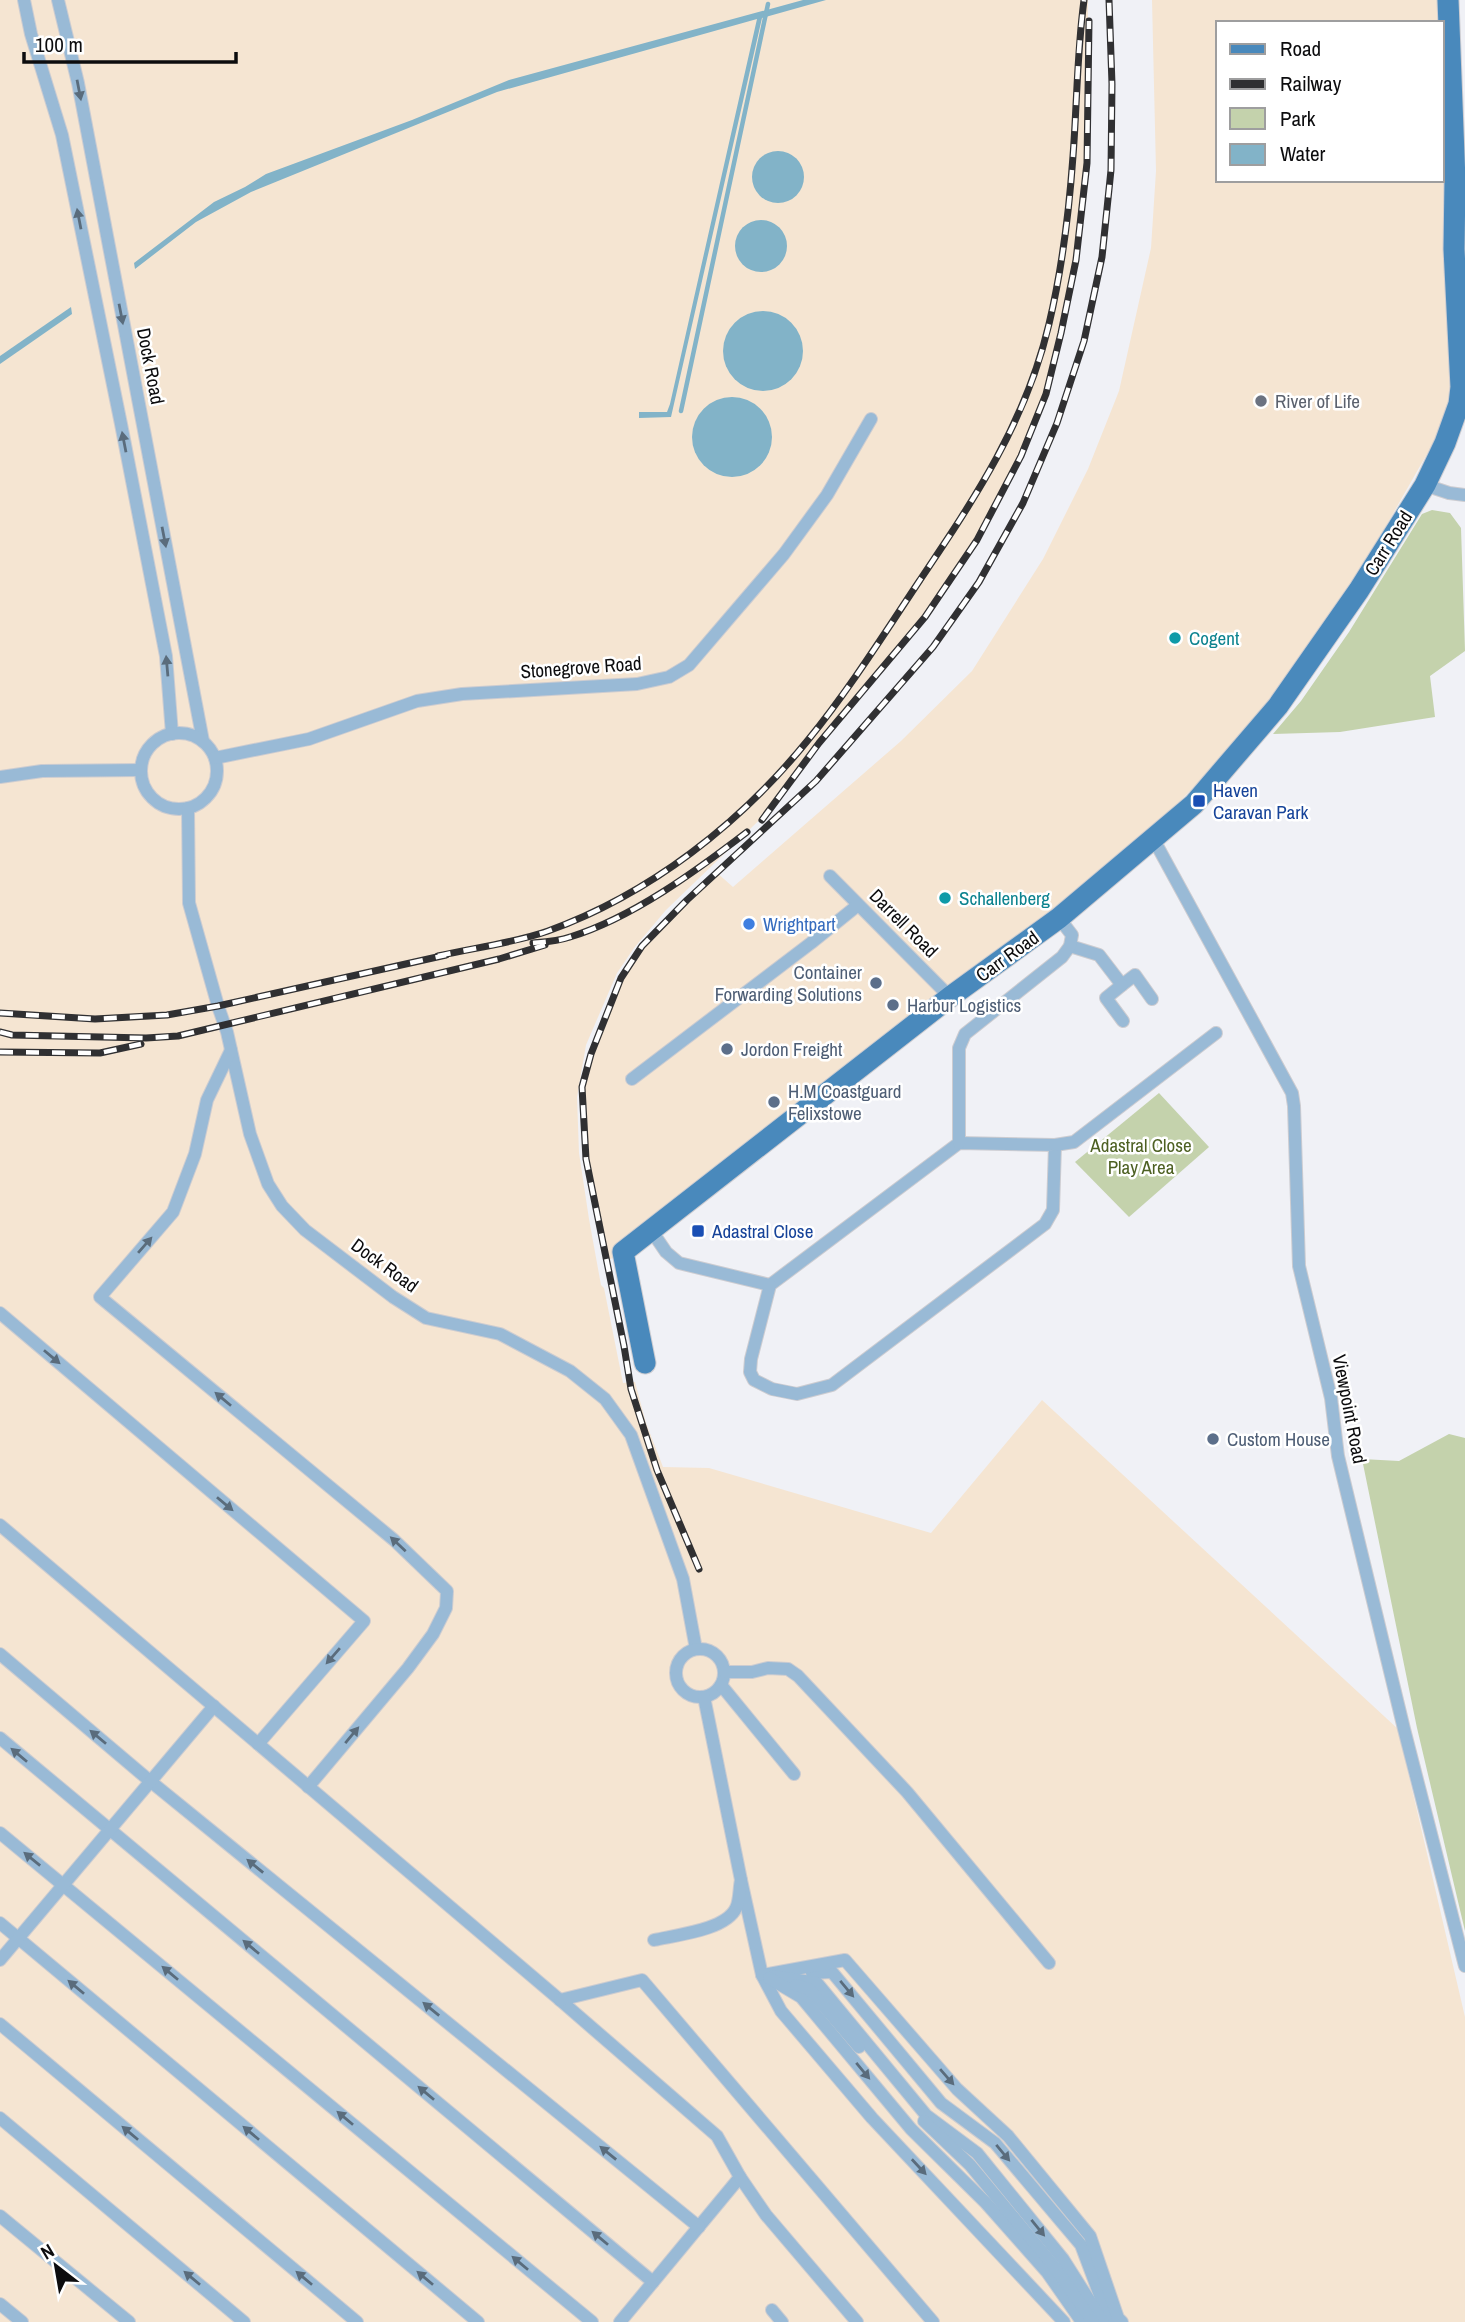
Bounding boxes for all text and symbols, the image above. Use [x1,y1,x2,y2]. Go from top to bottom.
scale bar [24,21,236,65]
legend [1216,21,1444,182]
text: 100 m [35,30,83,59]
text: Road [1280,34,1321,63]
text: Railway [1280,69,1342,98]
one-way arrow [73,79,84,101]
text: Park [1280,104,1316,133]
text: Water [1280,139,1326,168]
one-way arrow [74,208,85,230]
one-way arrow [116,303,127,325]
street label: Dock Road [131,326,171,406]
place label: River of Life [1275,388,1360,414]
marker: River of Life [1253,393,1269,409]
one-way arrow [119,431,130,453]
street label: Carr Road [1358,506,1418,580]
one-way arrow [159,526,170,548]
place label: Cogent [1189,625,1240,651]
marker: Cogent [1167,630,1183,646]
street label: Stonegrove Road [520,650,642,684]
one-way arrow [161,654,172,676]
place label: Haven Caravan Park [1213,777,1308,825]
marker: Haven Caravan Park [1191,793,1207,809]
street label: Darrell Road [864,883,944,963]
place label: Schallenberg [959,885,1050,911]
marker: Schallenberg [937,890,953,906]
place label: Wrightpart [763,911,836,937]
marker: Wrightpart [741,916,757,932]
street label: Carr Road [970,924,1044,988]
place label: Container Forwarding Solutions [715,959,863,1007]
marker: Container Forwarding Solutions [868,975,884,991]
place label: Harbur Logistics [907,992,1022,1018]
marker: Harbur Logistics [885,997,901,1013]
place label: Jordon Freight [741,1036,843,1062]
marker: Jordon Freight [719,1041,735,1057]
place label: H.M Coastguard Felixstowe [788,1078,901,1126]
marker: H.M Coastguard Felixstowe [766,1094,782,1110]
park label: Adastral Close Play Area [1089,1132,1192,1180]
place label: Adastral Close [711,1218,813,1244]
marker: Adastral Close [690,1223,706,1239]
street label: Dock Road [346,1232,424,1298]
one-way arrow [137,1236,153,1254]
one-way arrow [43,1349,61,1365]
street label: Viewpoint Road [1327,1352,1373,1466]
one-way arrow [215,1391,233,1406]
place label: Custom House [1227,1426,1330,1452]
marker: Custom House [1205,1431,1221,1447]
one-way arrow [217,1496,234,1511]
one-way arrow [389,1536,407,1552]
one-way arrow [326,1648,341,1665]
one-way arrow [344,1726,359,1743]
one-way arrow [90,1730,107,1745]
one-way arrow [11,1747,29,1762]
one-way arrow [23,1852,40,1867]
one-way arrow [246,1859,263,1874]
one-way arrow [242,1940,259,1955]
one-way arrow [161,1966,178,1981]
one-way arrow [67,1979,85,1995]
one-way arrow [839,1981,854,1998]
one-way arrow [423,2002,441,2017]
one-way arrow [855,2063,870,2080]
one-way arrow [939,2068,955,2086]
one-way arrow [417,2086,434,2101]
one-way arrow [336,2111,353,2126]
one-way arrow [121,2125,139,2140]
one-way arrow [242,2125,260,2140]
one-way arrow [995,2144,1011,2162]
one-way arrow [599,2146,616,2161]
one-way arrow [911,2158,927,2176]
one-way arrow [1031,2218,1046,2236]
north arrow [21,2231,91,2301]
one-way arrow [592,2231,609,2246]
text: N [36,2237,59,2265]
one-way arrow [512,2256,529,2271]
one-way arrow [183,2271,200,2286]
one-way arrow [296,2271,313,2286]
one-way arrow [417,2271,434,2286]

